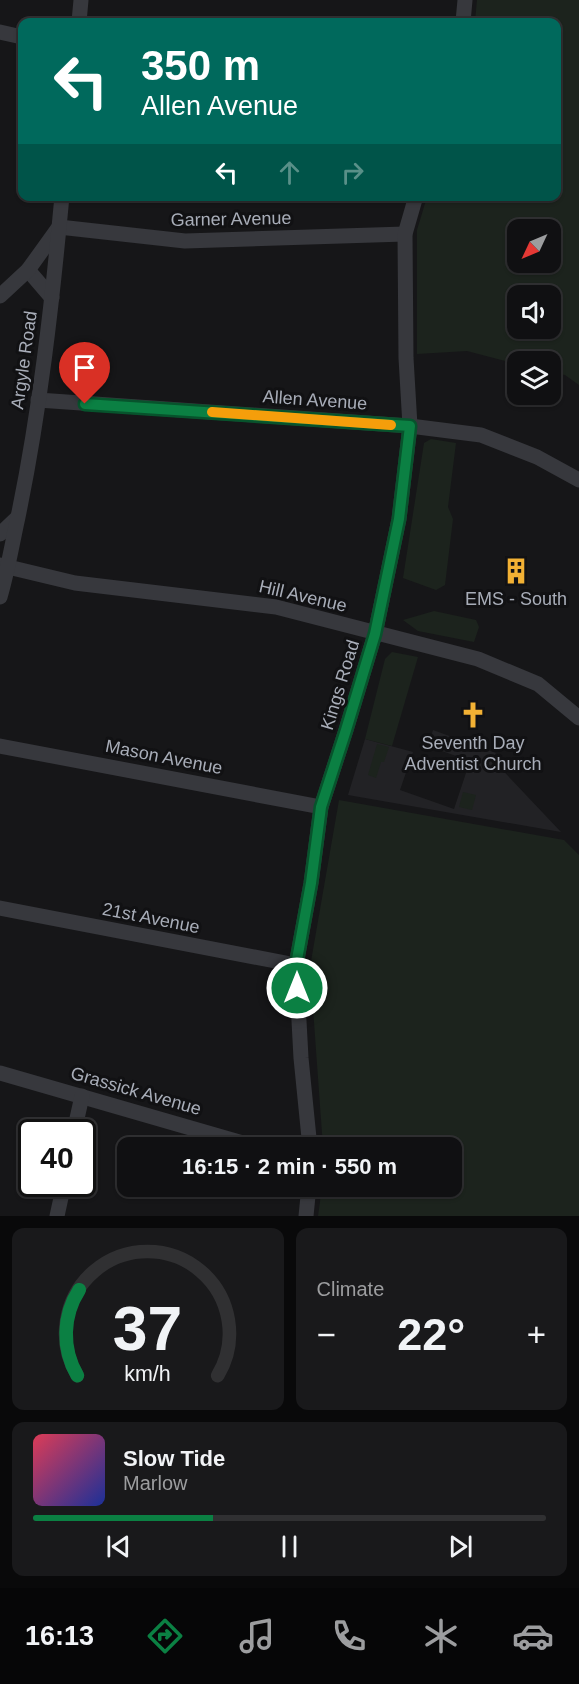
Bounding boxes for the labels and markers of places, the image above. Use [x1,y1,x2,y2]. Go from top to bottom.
pin [59,342,110,404]
building icon: EMS - South [501,556,531,586]
place label: EMS - South [465,589,567,609]
church icon: Seventh Day Adventist Church [458,700,488,730]
place label: Seventh Day Adventist Church [404,733,542,774]

